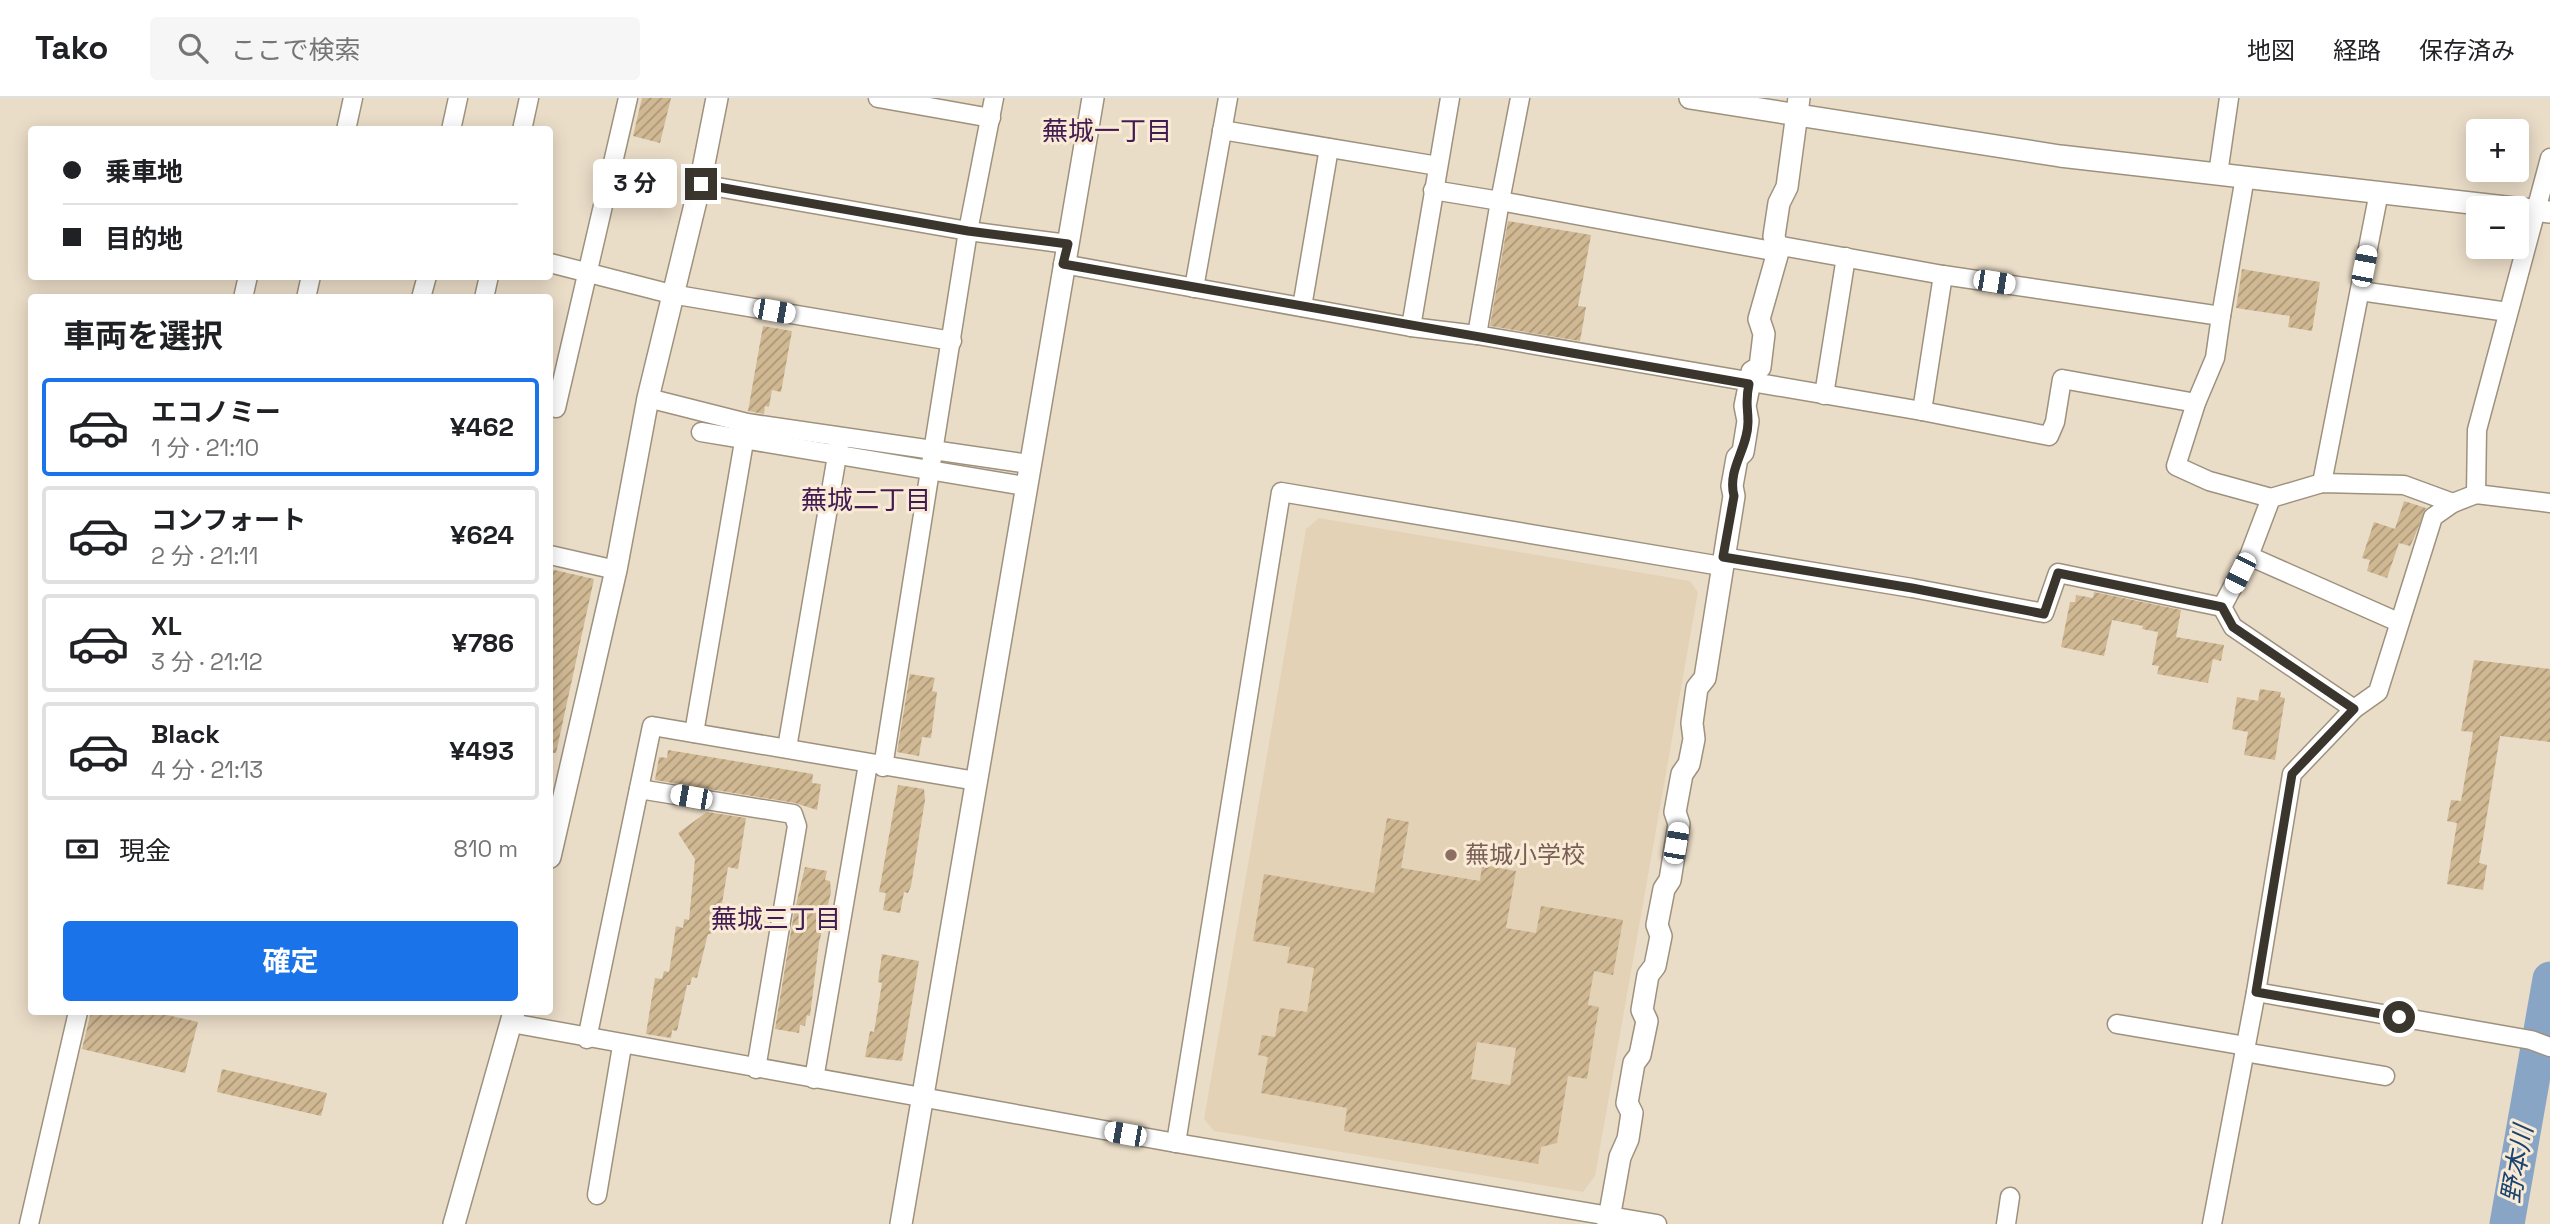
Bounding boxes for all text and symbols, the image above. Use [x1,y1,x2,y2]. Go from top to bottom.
search box [150,17,640,80]
text: Tako [35,27,108,69]
icon: search [174,29,212,67]
text: ここで検索 [230,33,360,67]
text: 地図 [2247,35,2295,66]
text: 経路 [2333,35,2381,66]
text: 保存済み [2419,35,2515,66]
district label: 蕪城一丁目 [1042,114,1172,148]
map controls [2466,119,2529,259]
button: + [2466,119,2529,182]
text: 乗車地 [105,155,183,189]
callout: 3 分 [592,160,676,208]
text: 3 分 [614,168,656,198]
route end [685,168,717,200]
button: − [2466,196,2529,259]
text: 目的地 [105,222,183,256]
car [2350,243,2379,289]
car [1972,268,2017,296]
car [752,297,797,325]
text: 車両を選択 [63,316,223,356]
text: エコノミー [151,395,281,429]
icon: car [67,396,130,459]
text: ¥462 [450,410,514,444]
text: 1 分 · 21:10 [151,433,259,463]
district label: 蕪城二丁目 [801,483,931,517]
text: コンフォート [151,503,306,537]
icon: car [67,504,130,567]
text: ¥624 [450,518,514,552]
text: 2 分 · 21:11 [151,541,258,571]
car [2222,550,2259,596]
text: XL [151,609,182,643]
icon: car [67,612,130,675]
text: ¥786 [452,626,514,660]
text: 3 分 · 21:12 [151,647,263,677]
text: Black [151,717,220,751]
icon: car [67,720,130,783]
text: ¥493 [449,734,514,768]
text: 4 分 · 21:13 [151,755,263,785]
car [669,783,714,811]
car [1663,820,1690,866]
icon: cash [63,830,101,868]
text: 現金 [119,834,171,868]
text: 810 m [454,834,518,864]
place label: 蕪城小学校 [1465,839,1585,870]
marker: 蕪城小学校 [1443,847,1459,863]
district label: 蕪城三丁目 [711,902,841,936]
button: 確定 [63,921,518,1001]
route start [2383,1001,2415,1033]
car [1103,1120,1148,1148]
water label: 野本川 [2493,1120,2541,1205]

